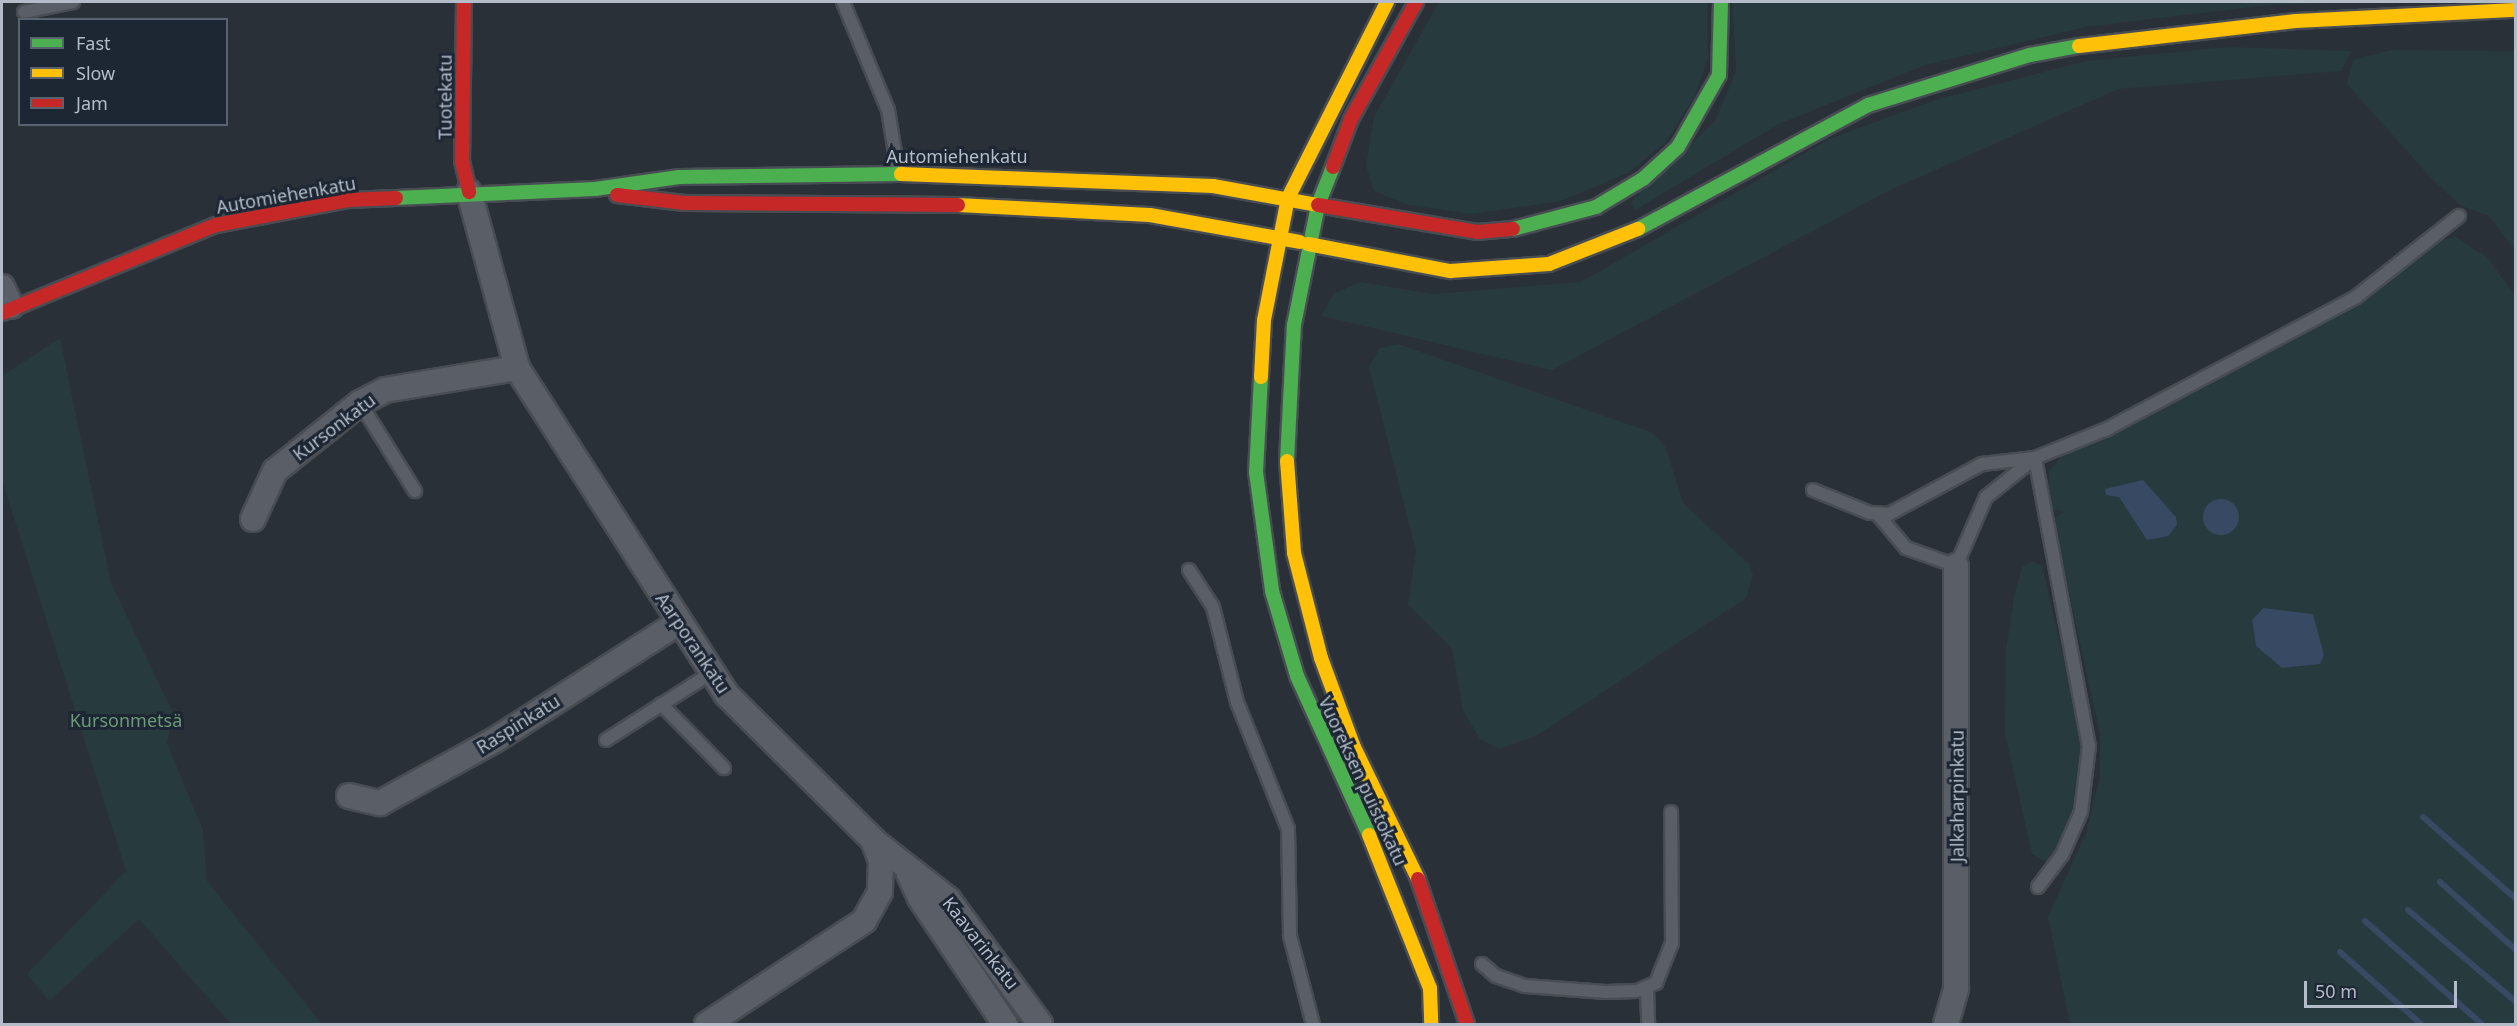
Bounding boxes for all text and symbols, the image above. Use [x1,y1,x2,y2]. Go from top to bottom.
legend [18,18,228,126]
text: Fast [76,31,111,55]
street label: Tuotekatu [434,54,456,140]
text: Slow [76,61,115,85]
text: Jam [76,91,108,115]
street label: Automiehenkatu [886,145,1028,167]
street label: Automiehenkatu [215,172,357,218]
street label: Kursonkatu [288,389,380,465]
street label: Aarporankatu [651,589,735,697]
street label: Raspinkatu [472,690,564,758]
street label: Vuoreksen puistokatu [1314,693,1412,869]
park label: Kursonmetsä [70,709,182,731]
street label: Jalkaharpinkatu [1946,730,1968,862]
street label: Kaavarinkatu [938,893,1024,993]
scale bar [2307,969,2460,1007]
text: 50 m [2315,979,2357,1003]

